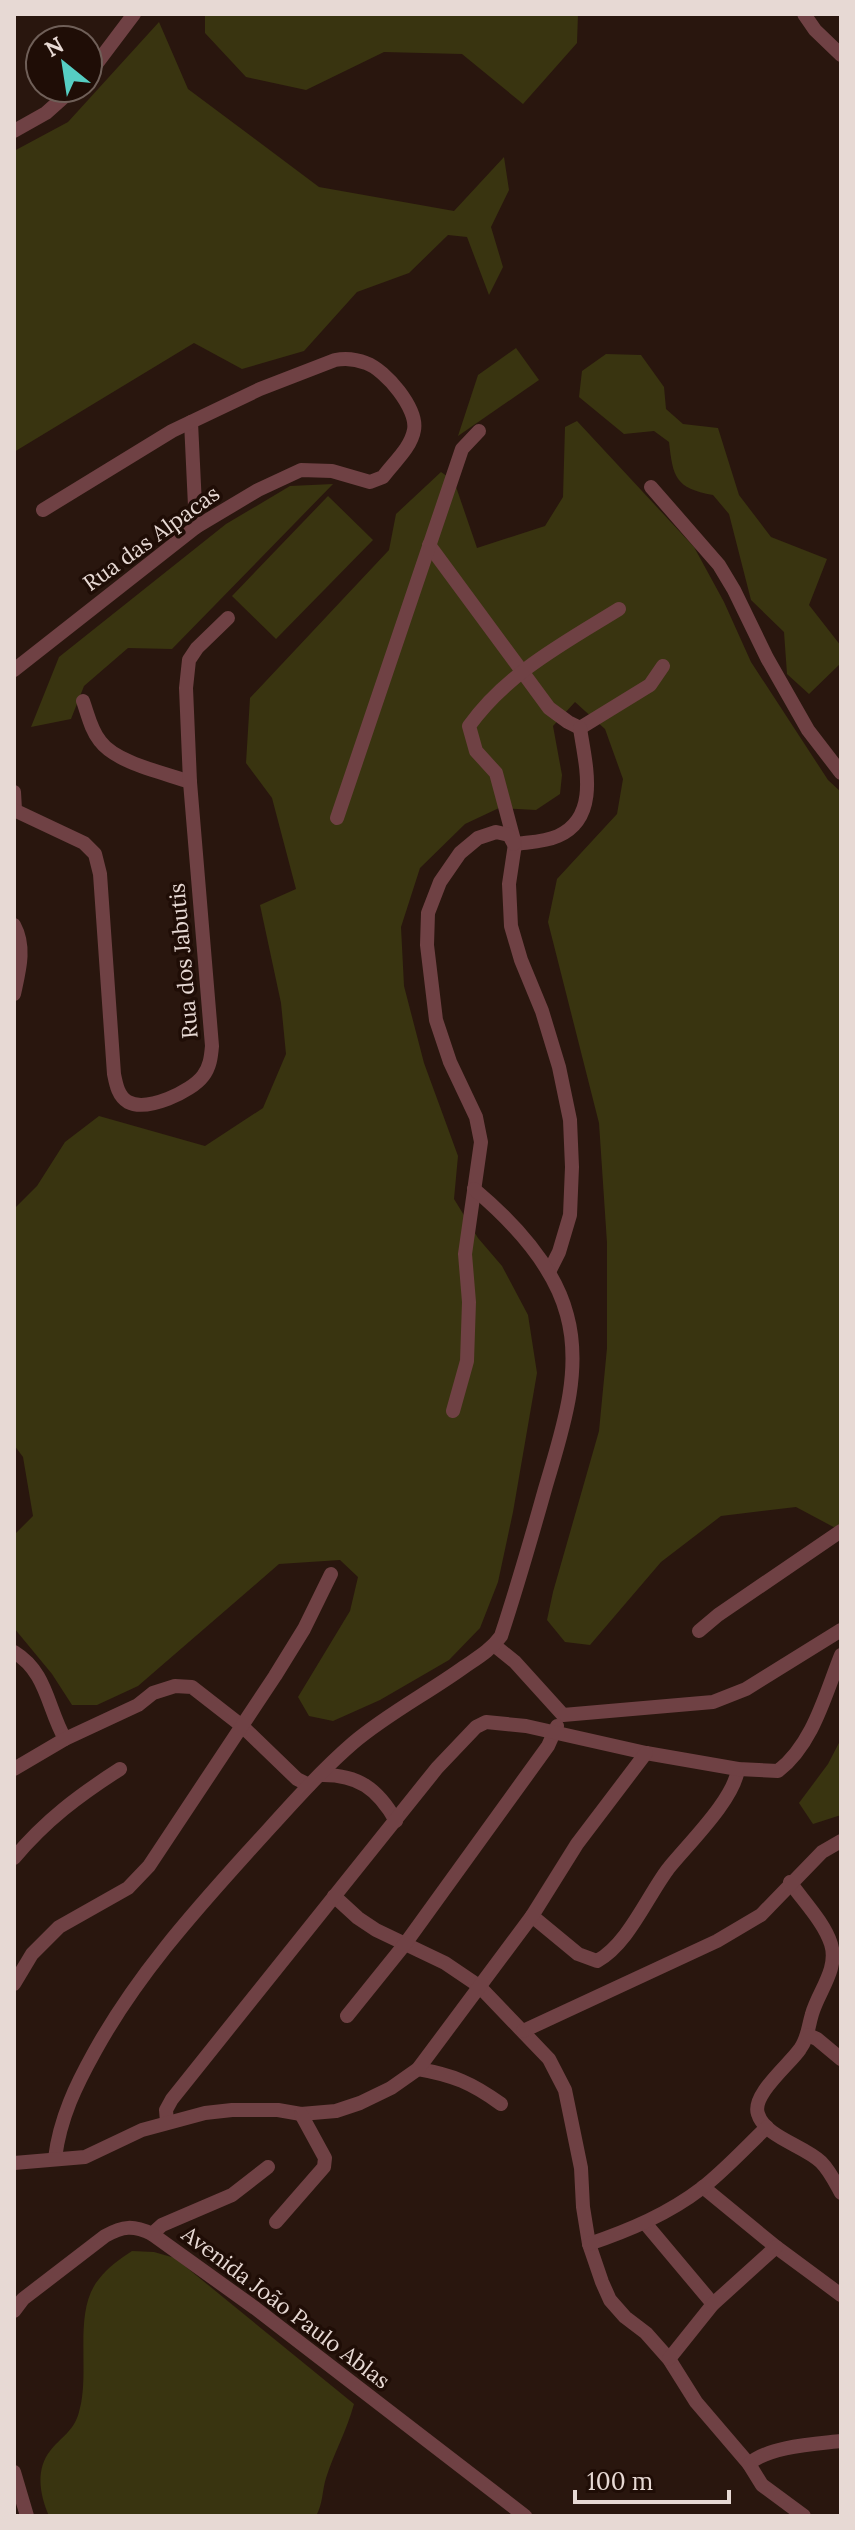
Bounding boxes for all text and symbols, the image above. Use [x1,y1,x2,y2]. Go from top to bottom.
north arrow [24,24,104,104]
text: N [40,30,68,63]
street label: Rua das Alpacas [77,479,225,597]
street label: Rua dos Jabutis [162,882,204,1040]
street label: Avenida João Paulo Ablas [176,2219,396,2394]
scale bar [575,2454,729,2504]
text: 100 m [587,2466,653,2497]

